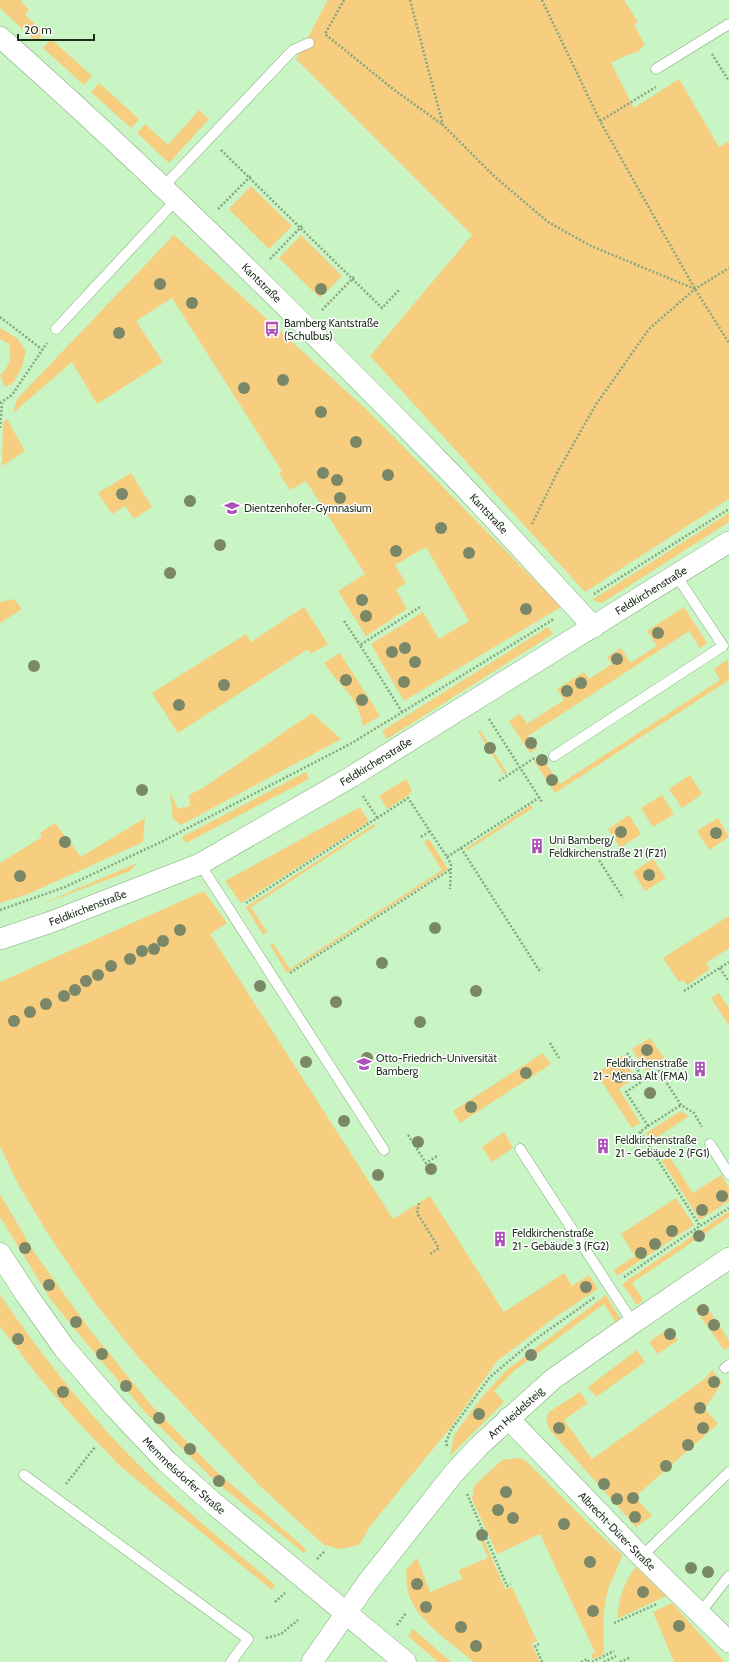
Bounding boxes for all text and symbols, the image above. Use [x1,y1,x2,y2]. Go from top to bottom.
scale bar [18,16,94,42]
text: 20 m [24,22,52,37]
street label: Kantstraße [239,260,285,306]
place label: Bamberg Kantstraße (Schulbus) [284,316,379,343]
bus stop icon: Bamberg Kantstraße (Schulbus) [263,320,281,338]
street label: Kantstraße [467,490,512,537]
school or university icon: Dientzenhofer-Gymnasium [223,499,241,517]
place label: Dientzenhofer-Gymnasium [244,501,372,515]
street label: Feldkirchenstraße [612,563,690,618]
street label: Feldkirchenstraße [337,734,414,789]
place label: Uni Bamberg/ Feldkirchenstraße 21 (F21) [549,833,667,860]
building icon: Uni Bamberg/ Feldkirchenstraße 21 (F21) [528,837,546,855]
street label: Feldkirchenstraße [47,886,129,929]
place label: Otto-Friedrich-Universität Bamberg [376,1051,497,1078]
school or university icon: Otto-Friedrich-Universität Bamberg [355,1055,373,1073]
place label: Feldkirchenstraße 21 - Mensa Alt (FMA) [593,1056,688,1083]
building icon: Feldkirchenstraße 21 - Mensa Alt (FMA) [691,1060,709,1078]
place label: Feldkirchenstraße 21 - Gebäude 2 (FG1) [615,1133,710,1160]
building icon: Feldkirchenstraße 21 - Gebäude 2 (FG1) [594,1137,612,1155]
place label: Feldkirchenstraße 21 - Gebäude 3 (FG2) [512,1226,609,1253]
building icon: Feldkirchenstraße 21 - Gebäude 3 (FG2) [491,1230,509,1248]
street label: Am Heidelsteig [485,1383,547,1442]
street label: Memmelsdorfer Straße [140,1434,229,1517]
street label: Albrecht-Dürer-Straße [575,1489,659,1574]

